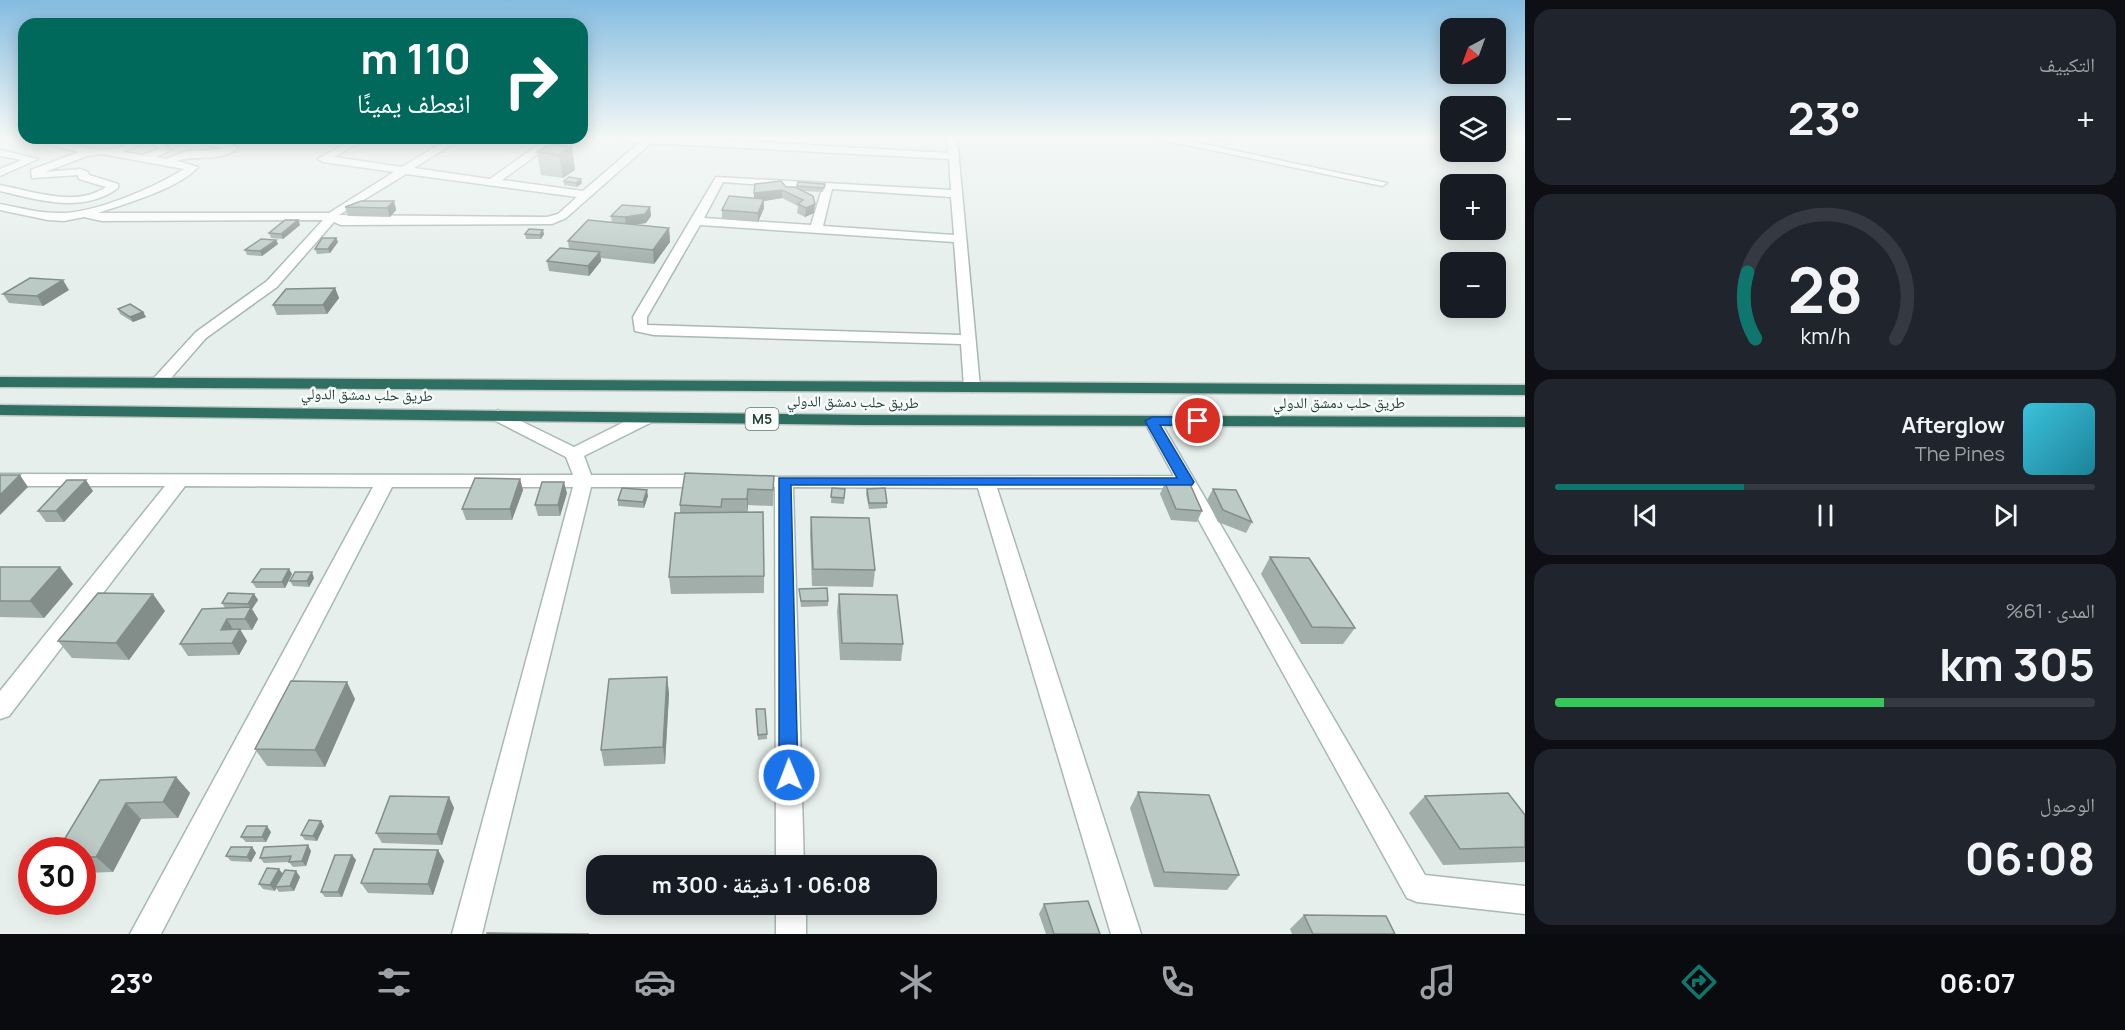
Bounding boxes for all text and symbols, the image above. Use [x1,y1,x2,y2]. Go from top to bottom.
north arrow [1440,18,1506,84]
map controls [1440,18,1506,318]
text: 110 m [360,29,471,87]
icon: right [492,42,570,120]
text: التكييف [2039,51,2095,78]
text: انعطف يمينًا [357,84,471,121]
text: 23° [1788,87,1861,149]
button: layers [1440,96,1506,162]
text: − [1555,96,1573,141]
text: + [2076,96,2095,141]
button: + [1440,174,1506,240]
text: 28 [1787,246,1863,332]
button: − [1440,252,1506,318]
text: km/h [1800,321,1850,350]
street label: طريق حلب دمشق الدولي [301,383,433,408]
street label: طريق حلب دمشق الدولي [787,390,919,415]
street label: طريق حلب دمشق الدولي [1273,392,1405,415]
pin [1172,395,1223,446]
icon: arrive [1181,404,1214,437]
road number: M5 [746,408,778,430]
text: Afterglow [1901,410,2005,440]
text: The Pines [1915,440,2005,467]
icon: previous [1629,499,1662,532]
icon: pause [1809,499,1842,532]
icon: next [1989,499,2022,532]
text: المدى · 61% [2005,597,2095,624]
text: 305 km [1939,633,2095,695]
position arrow [757,743,821,807]
text: الوصول [2040,791,2095,818]
text: 06:08 [1965,827,2095,889]
speed limit sign: 30 [18,837,96,915]
text: 06:08 · 1 دقيقة · 300 m [652,870,871,900]
icon: filters [373,961,415,1003]
icon: car [634,961,676,1003]
icon: climate [895,961,937,1003]
icon: phone [1156,961,1198,1003]
icon: music [1417,961,1459,1003]
icon: directions [1678,961,1720,1003]
text: 23° [110,964,154,1001]
text: 06:07 [1939,964,2015,1001]

